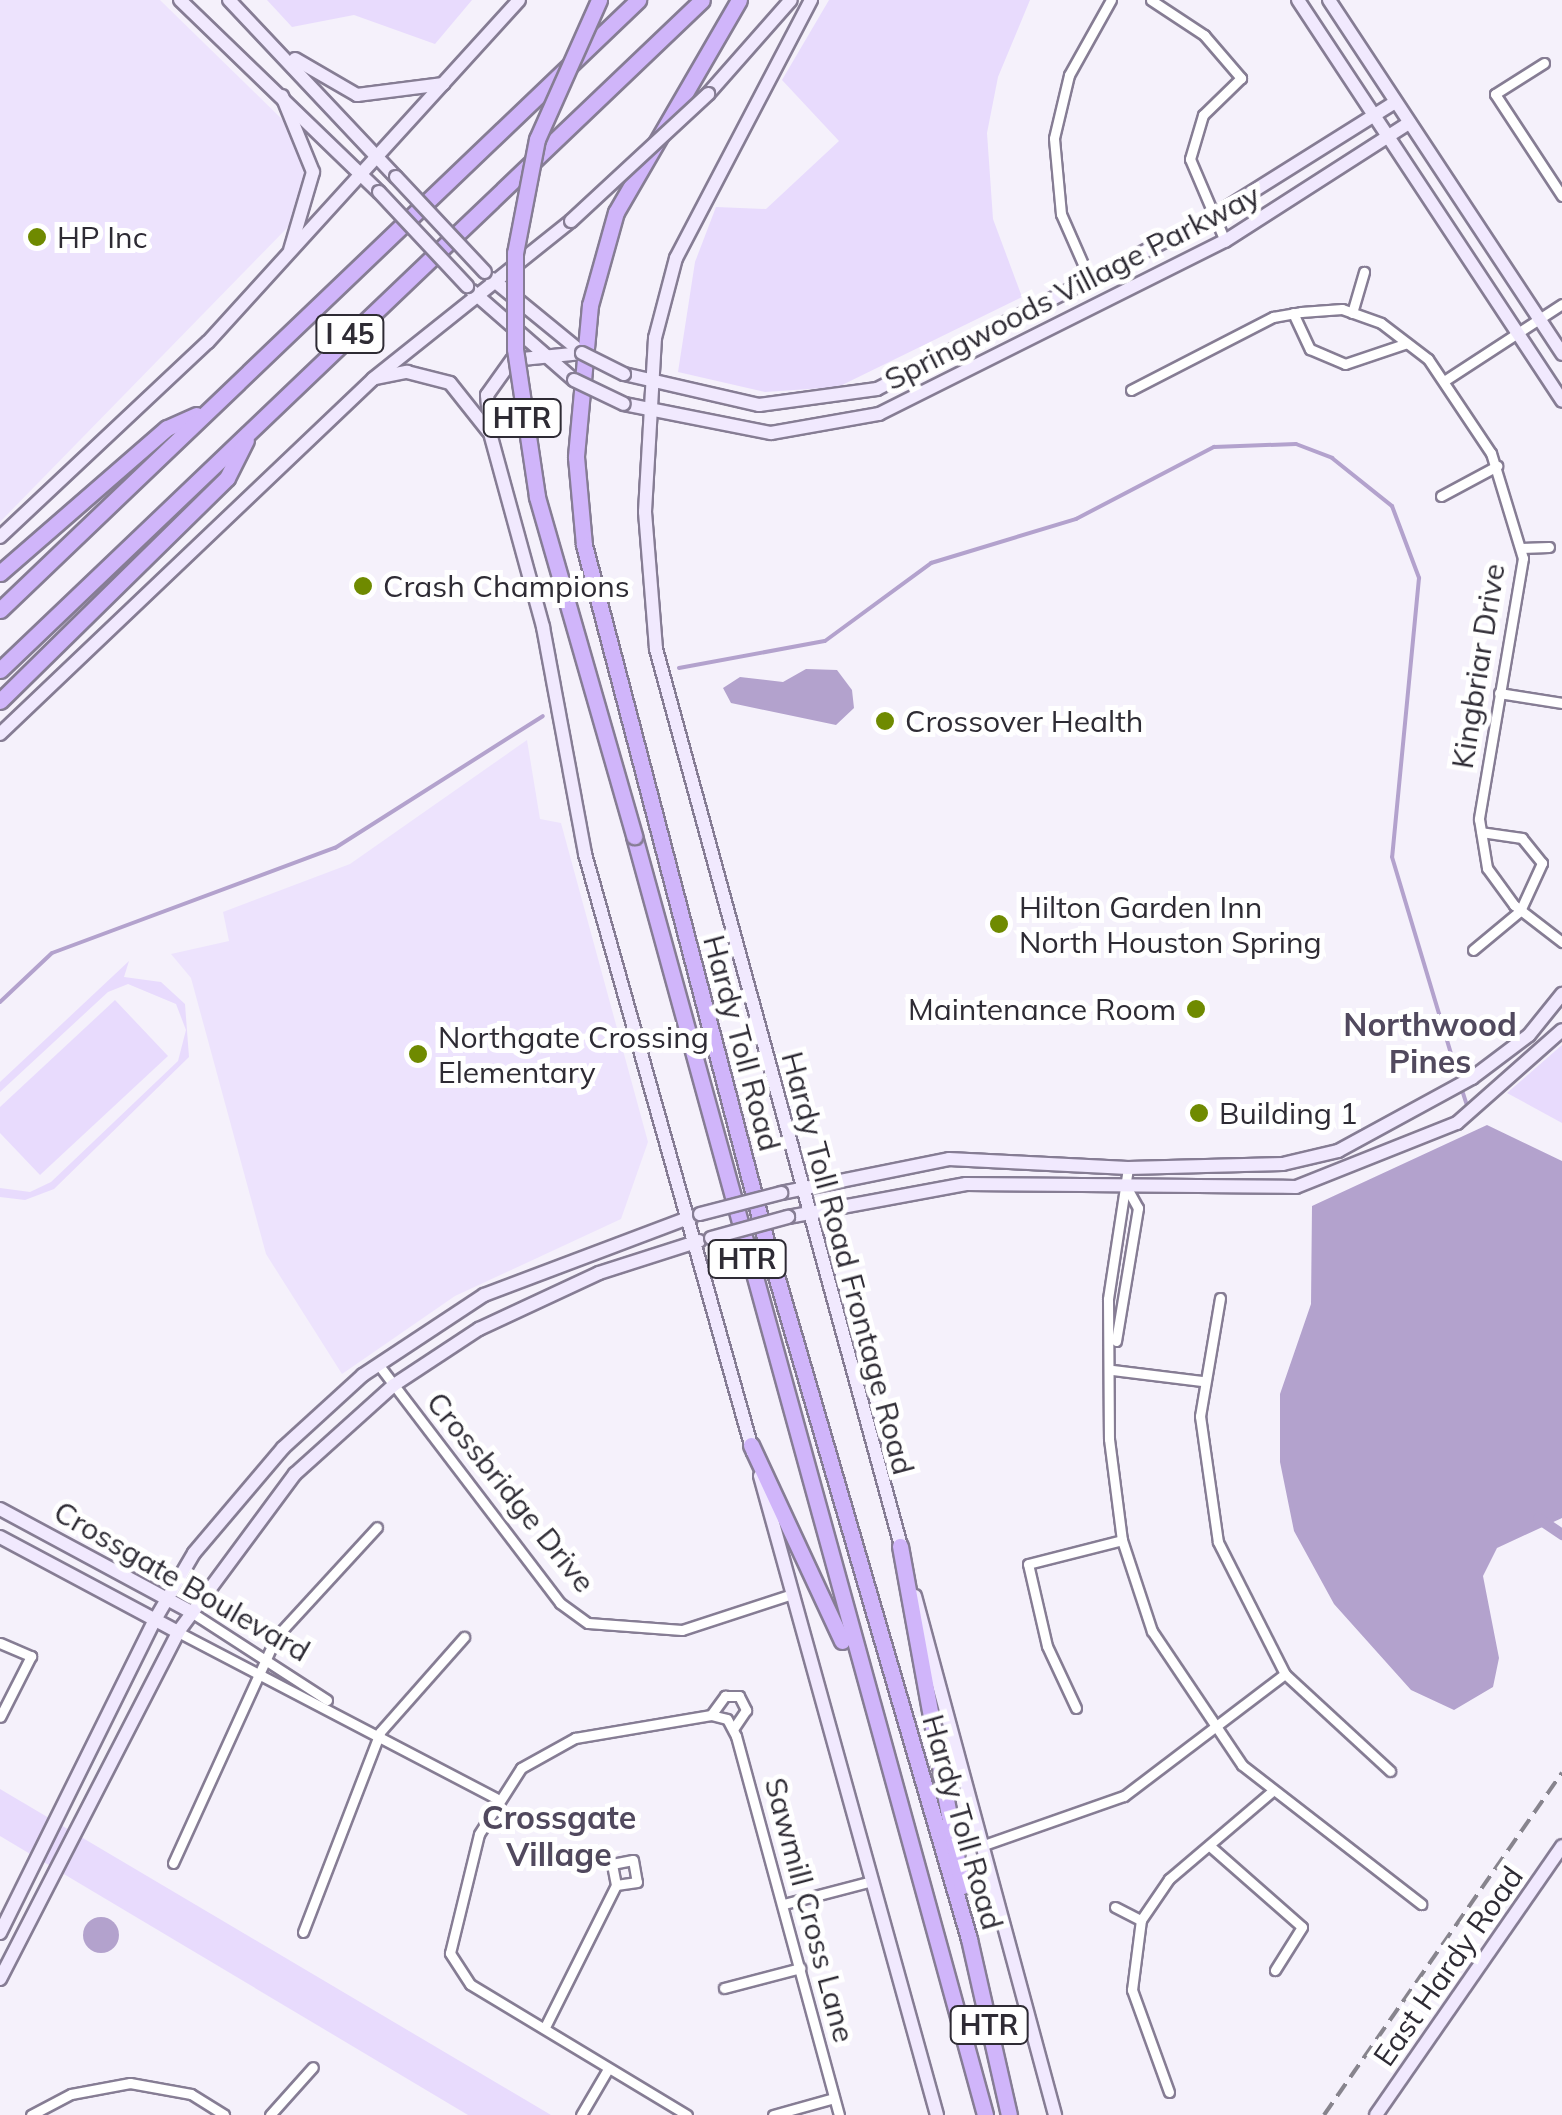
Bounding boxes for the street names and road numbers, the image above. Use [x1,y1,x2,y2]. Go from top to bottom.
street label: Springwoods Village Parkway [878,177,1266,397]
road number: I 45 [315,311,385,357]
road number: HTR [482,395,562,441]
street label: Kingbriar Drive [1444,561,1512,771]
street label: Hardy Toll Road [696,931,788,1155]
street label: Hardy Toll Road Frontage Road [774,1048,922,1478]
road number: HTR [707,1236,787,1282]
street label: Crossbridge Drive [419,1385,603,1599]
street label: Crossgate Boulevard [48,1493,316,1669]
street label: Hardy Toll Road [915,1710,1011,1934]
street label: Sawmill Cross Lane [757,1774,863,2046]
street label: East Hardy Road [1366,1859,1530,2073]
road number: HTR [949,2002,1029,2048]

